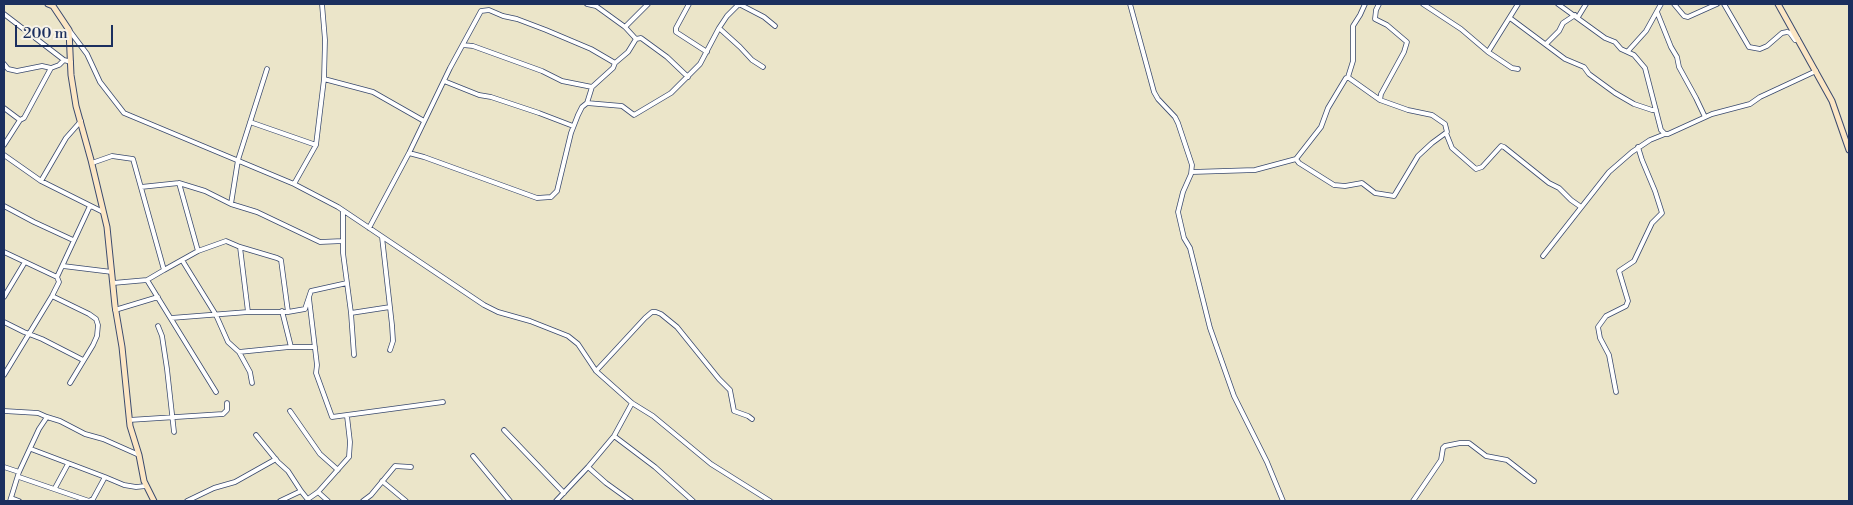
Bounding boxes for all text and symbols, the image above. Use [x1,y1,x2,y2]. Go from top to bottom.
scale bar [18,15,115,47]
text: 200 m [23,24,68,43]

